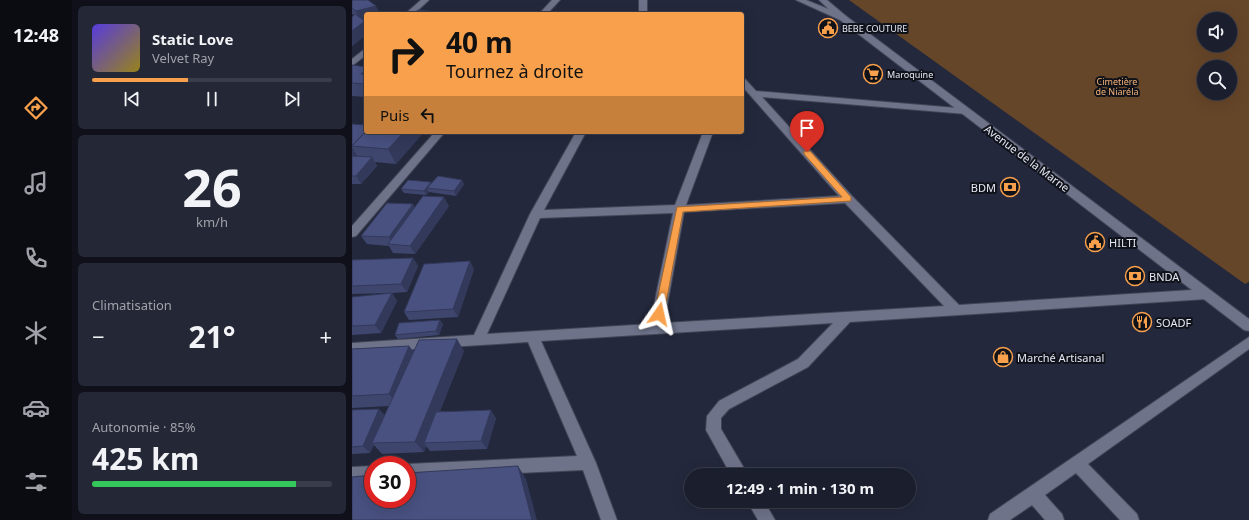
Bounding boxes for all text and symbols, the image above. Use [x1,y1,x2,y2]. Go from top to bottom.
map controls [1197,12,1237,100]
button: sound [1197,12,1237,52]
public building icon: BEBE COUTURE [817,17,839,39]
place label: BEBE COUTURE [842,22,907,35]
text: 12:48 [13,23,59,47]
text: 40 m [446,23,513,61]
icon: right [380,28,432,80]
text: Static Love [152,29,233,49]
text: Velvet Ray [152,49,214,67]
text: Tournez à droite [446,59,584,83]
button: search [1197,60,1237,100]
supermarket icon: Maroquine [862,63,884,85]
place label: Maroquine [887,68,933,81]
park label: Cimetière de Niaréla [1095,75,1139,98]
icon: previous [121,88,143,110]
icon: pause [201,88,223,110]
icon: next [281,88,303,110]
icon: directions [22,94,50,122]
icon: left [417,104,439,126]
text: Puis [380,105,409,125]
pin [790,111,824,152]
icon: arrive [796,117,818,139]
street label: Avenue de la Marne [981,121,1073,195]
text: 26 [182,151,242,222]
icon: music [22,169,50,197]
bank icon: BDM [999,176,1021,198]
place label: BDM [971,180,996,195]
text: km/h [196,213,228,231]
public building icon: HILTI [1084,231,1106,253]
place label: HILTI [1109,235,1137,250]
icon: phone [22,244,50,272]
bank icon: BNDA [1124,265,1146,287]
place label: BNDA [1149,269,1180,284]
position arrow [638,293,680,335]
text: Climatisation [92,296,172,314]
restaurant icon: SOADF [1131,311,1153,333]
place label: SOADF [1156,315,1191,330]
text: 21° [188,316,236,357]
icon: climate [22,319,50,347]
text: − [92,321,105,351]
text: + [319,321,332,351]
shop icon: Marché Artisanal [992,346,1014,368]
place label: Marché Artisanal [1017,350,1104,365]
icon: car [22,394,50,422]
text: Autonomie · 85% [92,418,196,436]
text: 425 km [92,438,199,479]
speed limit sign: 30 [364,456,416,508]
icon: filters [22,468,50,496]
text: 12:49 · 1 min · 130 m [726,478,874,498]

